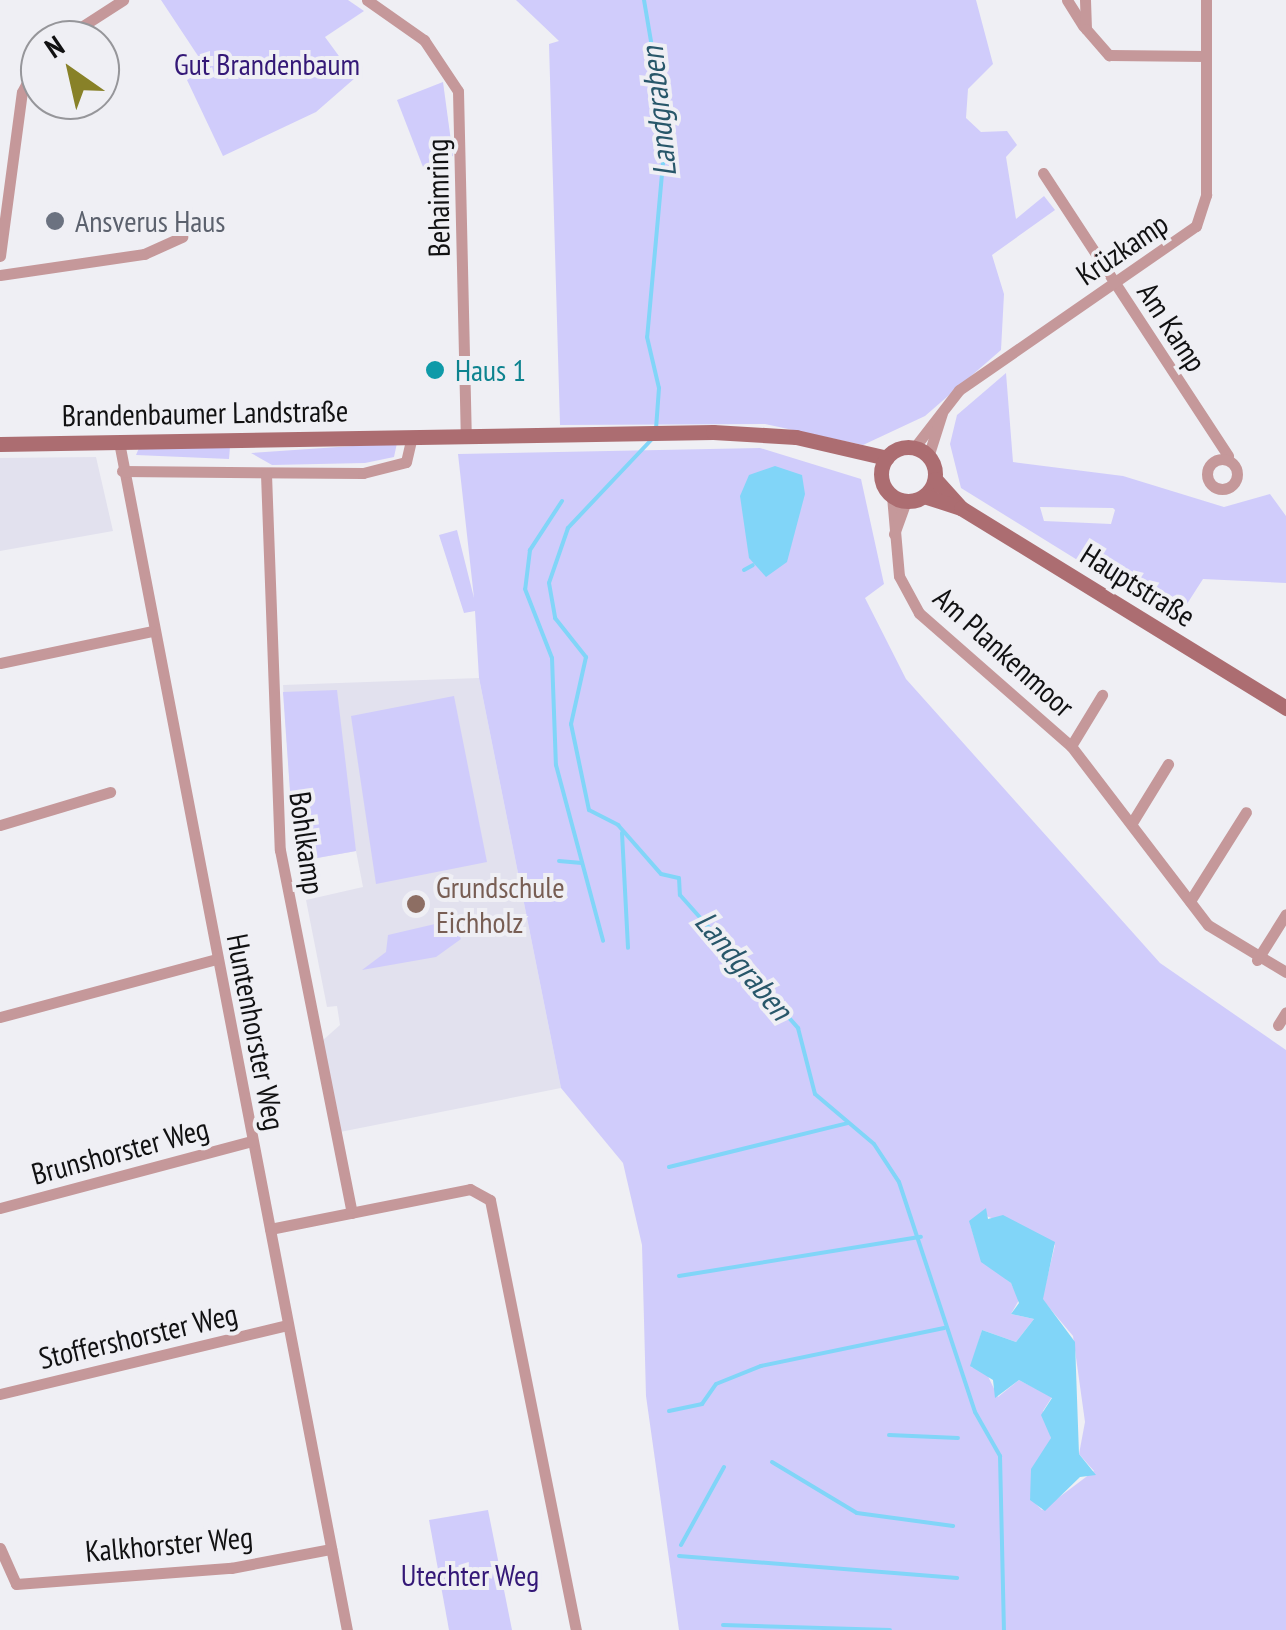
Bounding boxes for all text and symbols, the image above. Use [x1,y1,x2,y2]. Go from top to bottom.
north arrow [20,20,120,120]
text: N [37,27,71,66]
water label: Landgraben [632,45,684,179]
park label: Gut Brandenbaum [174,46,360,82]
street label: Behaimring [419,138,457,258]
place label: Ansverus Haus [75,203,226,239]
street label: Krüzkamp [1069,205,1175,293]
marker: Ansverus Haus [44,210,66,232]
street label: Am Kamp [1130,276,1214,378]
place label: Haus 1 [455,352,526,388]
marker: Haus 1 [424,359,446,381]
street label: Brandenbaumer Landstraße [61,393,349,433]
street label: Hauptstraße [1074,536,1202,634]
street label: Am Plankenmoor [926,580,1082,724]
street label: Bohlkamp [282,789,332,897]
place label: Grundschule Eichholz [436,869,565,940]
marker: Grundschule Eichholz [405,893,427,915]
water label: Landgraben [687,903,801,1027]
street label: Huntenhorster Weg [219,931,293,1133]
street label: Brunshorster Weg [27,1110,213,1192]
street label: Stoffershorster Weg [35,1296,241,1376]
street label: Kalkhorster Weg [84,1519,254,1569]
park label: Utechter Weg [401,1557,539,1593]

